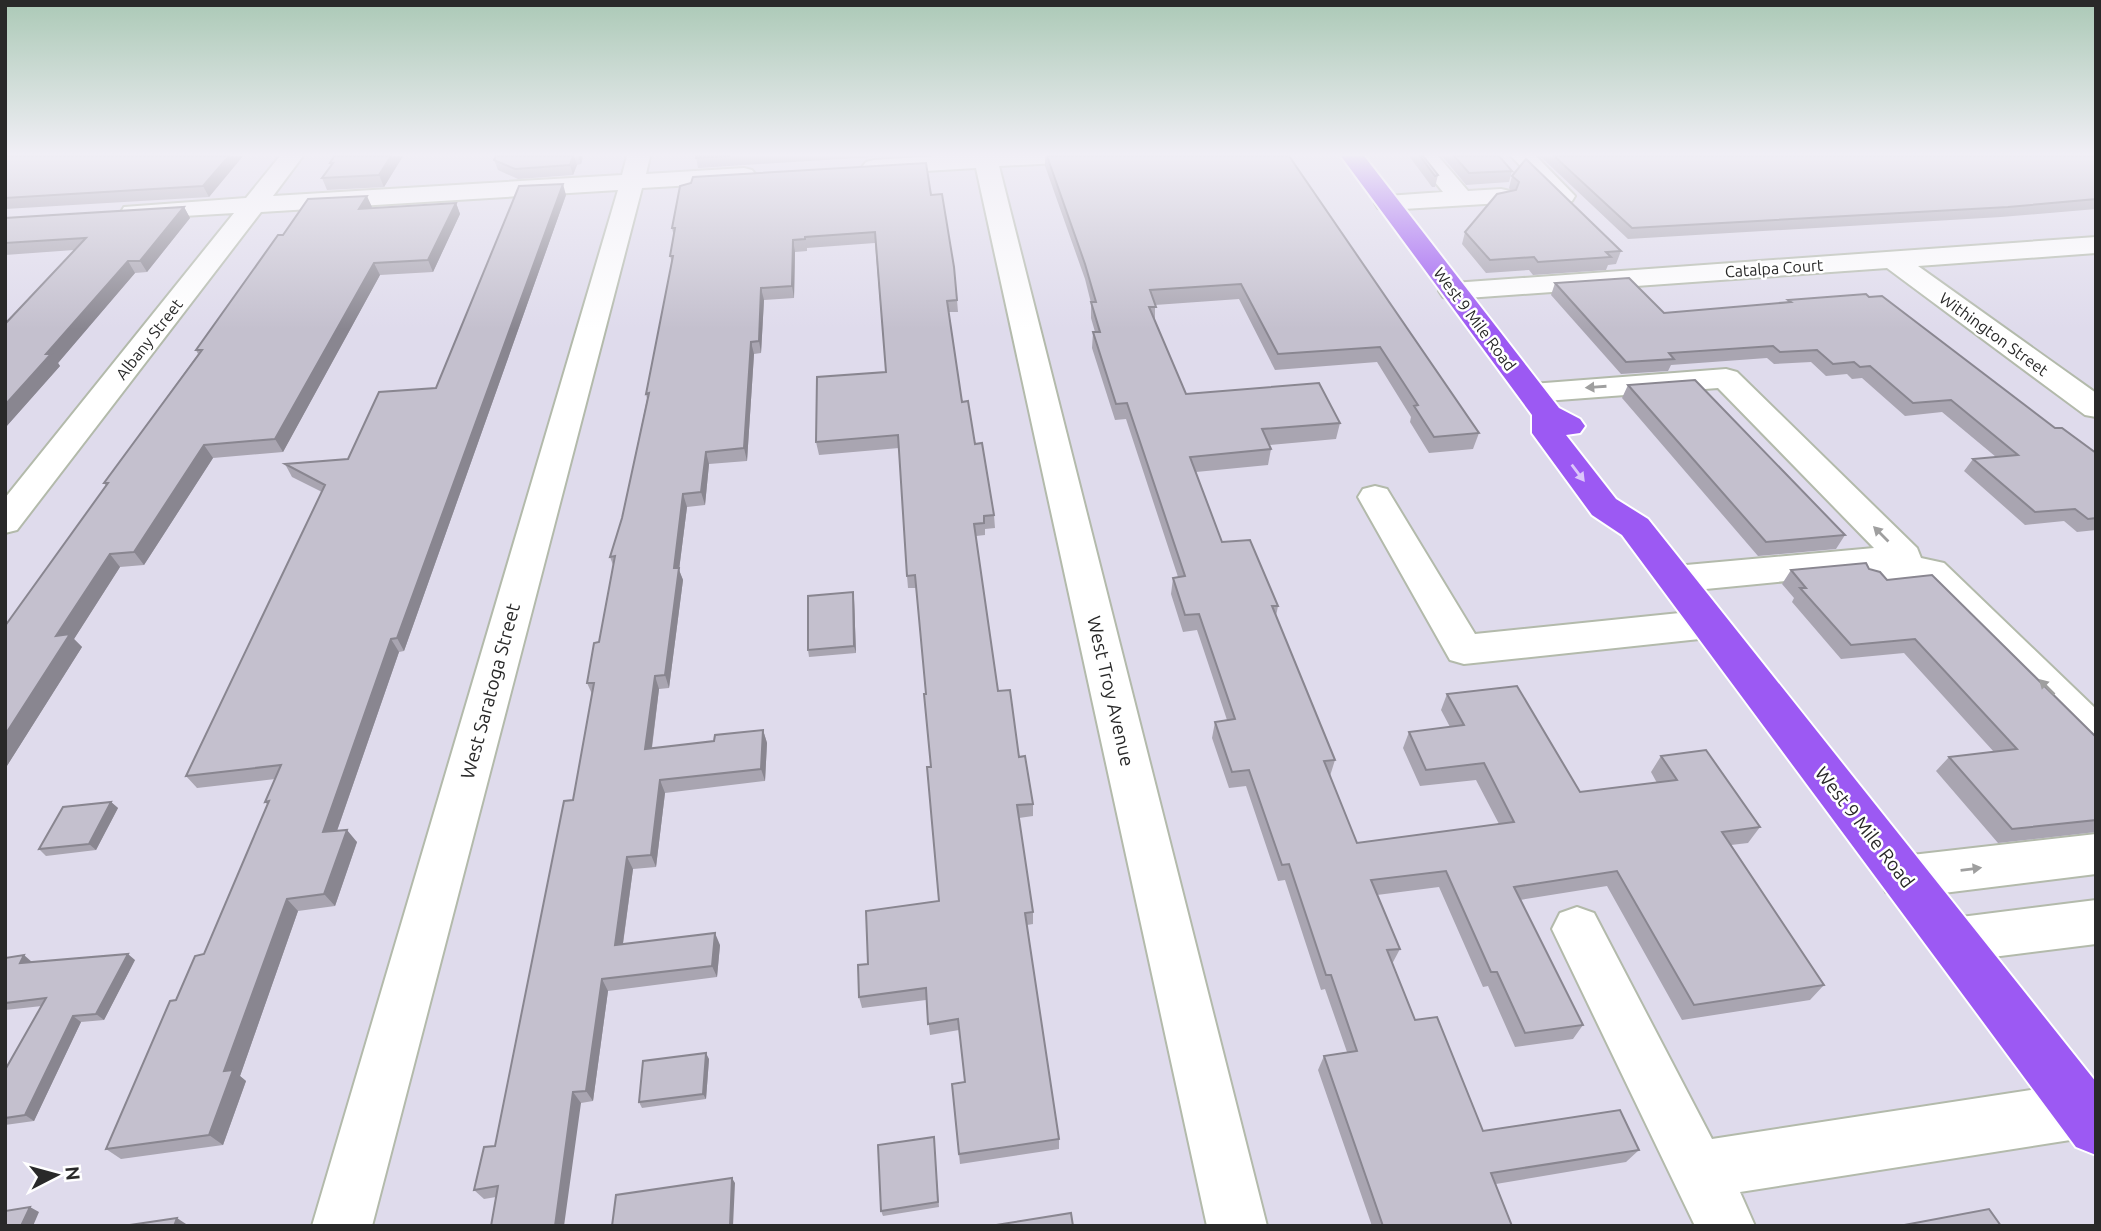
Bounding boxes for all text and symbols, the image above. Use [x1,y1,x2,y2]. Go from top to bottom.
street label: Catalpa Court [1724,256,1825,280]
street label: West 9 Mile Road [1430,264,1520,374]
street label: Withington Street [1936,289,2052,380]
street label: Albany Street [112,295,186,383]
one-way arrow [1584,382,1606,393]
one-way arrow [1571,464,1585,482]
one-way arrow [1872,525,1889,542]
street label: West Saratoga Street [456,600,524,781]
street label: West Troy Avenue [1083,614,1139,768]
one-way arrow [2039,679,2056,696]
street label: West 9 Mile Road [1811,762,1919,892]
one-way arrow [1960,864,1982,875]
north arrow [21,1140,91,1210]
text: N [61,1165,85,1181]

